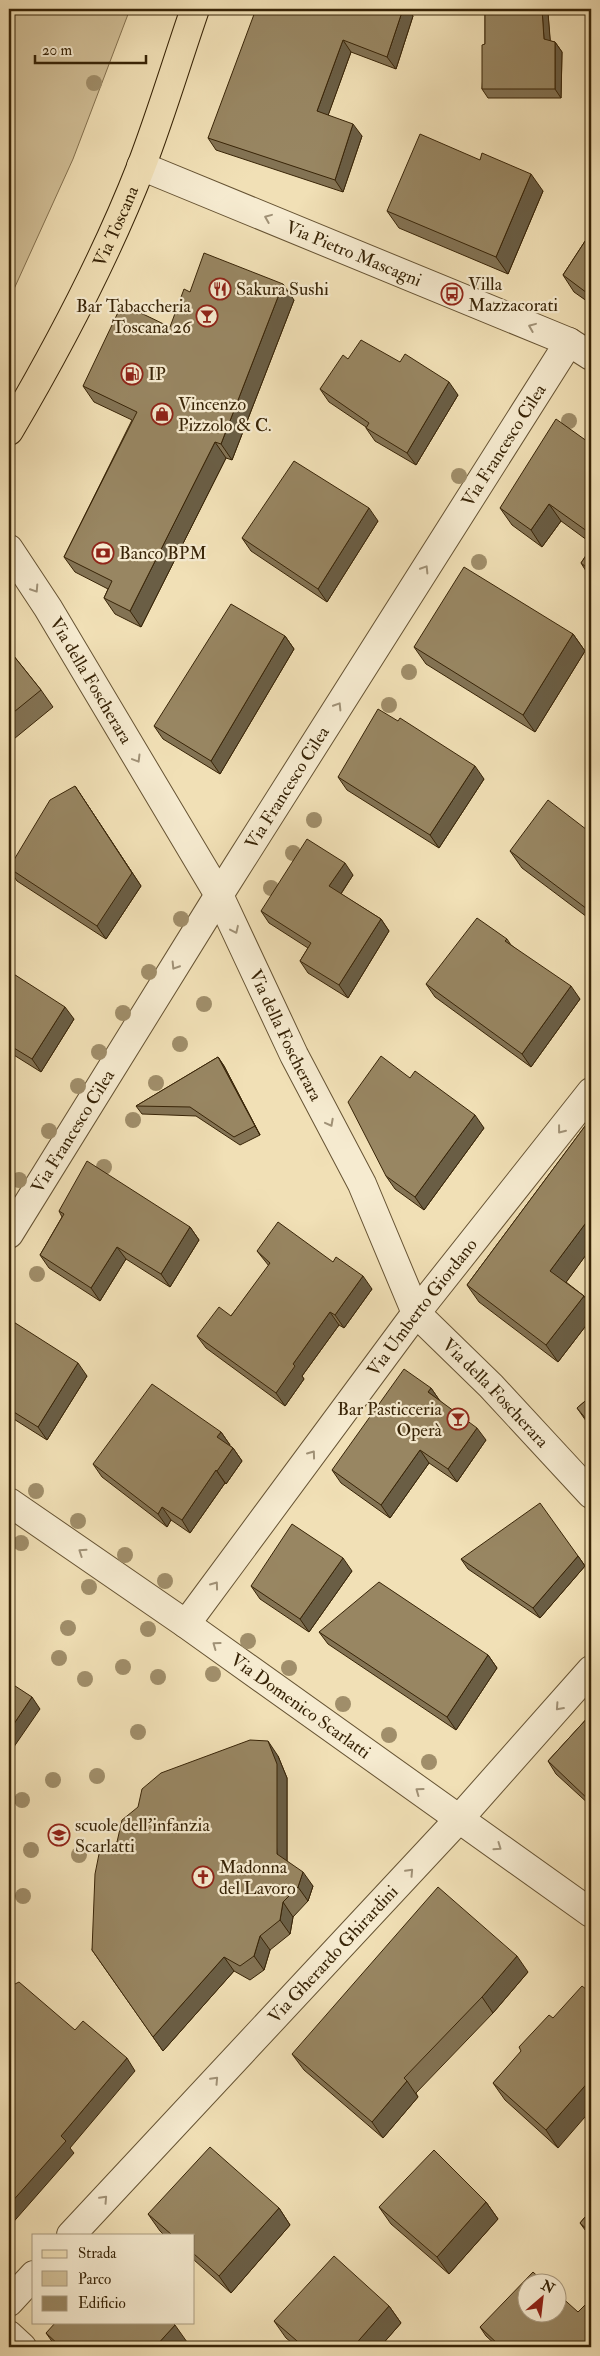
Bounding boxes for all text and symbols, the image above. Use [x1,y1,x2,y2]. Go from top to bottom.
scale bar [35,32,146,64]
text: 20 m [42,41,72,60]
street label: Via Toscana [88,182,144,270]
one-way arrow [264,214,273,225]
street label: Via Pietro Mascagni [282,215,425,292]
place label: Villa Mazzacorati [468,273,558,317]
restaurant icon: Sakura Sushi [208,277,232,301]
place label: Sakura Sushi [236,278,329,301]
bus stop icon: Villa Mazzacorati [440,282,464,306]
place label: Bar Tabaccheria Toscana 26 [76,295,192,339]
bar icon: Bar Tabaccheria Toscana 26 [195,304,219,328]
one-way arrow [528,323,537,333]
fuel station icon: IP [120,362,144,386]
place label: IP [148,363,166,386]
street label: Via Francesco Cilea [456,379,551,511]
place label: Vincenzo Pizzolo & C. [178,393,272,437]
shop icon: Vincenzo Pizzolo & C. [150,402,174,426]
bank icon: Banco BPM [91,541,115,565]
place label: Banco BPM [119,542,207,565]
one-way arrow [419,565,429,574]
one-way arrow [29,584,39,593]
street label: Via della Foscherara [44,613,138,749]
one-way arrow [332,703,342,712]
street label: Via Francesco Cilea [240,721,335,853]
one-way arrow [131,753,141,762]
one-way arrow [229,925,239,934]
one-way arrow [171,961,181,970]
street label: Via della Foscherara [244,966,328,1105]
street label: Via Francesco Cilea [26,1065,120,1197]
one-way arrow [324,1118,334,1127]
one-way arrow [558,1124,567,1134]
street label: Via Umberto Giordano [362,1233,482,1381]
street label: Via della Foscherara [437,1333,554,1453]
place label: Bar Pasticceria Operà [337,1398,443,1442]
bar icon: Bar Pasticceria Operà [446,1407,470,1431]
one-way arrow [306,1450,315,1460]
one-way arrow [79,1549,88,1559]
one-way arrow [209,1581,218,1590]
one-way arrow [212,1642,222,1651]
street label: Via Domenico Scarlatti [226,1648,376,1764]
one-way arrow [556,1701,565,1710]
one-way arrow [415,1788,425,1797]
place label: scuole dell'infanzia Scarlatti [75,1814,210,1858]
school or university icon: scuole dell'infanzia Scarlatti [47,1823,71,1847]
one-way arrow [493,1841,502,1850]
place label: Madonna del Lavoro [219,1856,296,1900]
church icon: Madonna del Lavoro [191,1865,215,1889]
one-way arrow [404,1868,413,1877]
street label: Via Gherardo Ghirardini [263,1880,403,2028]
one-way arrow [209,2077,218,2086]
one-way arrow [98,2196,107,2205]
legend [32,2234,195,2324]
text: Strada [78,2244,117,2263]
text: Parco [78,2270,111,2289]
north arrow [518,2274,568,2324]
text: N [537,2276,558,2298]
text: Edificio [78,2294,126,2313]

